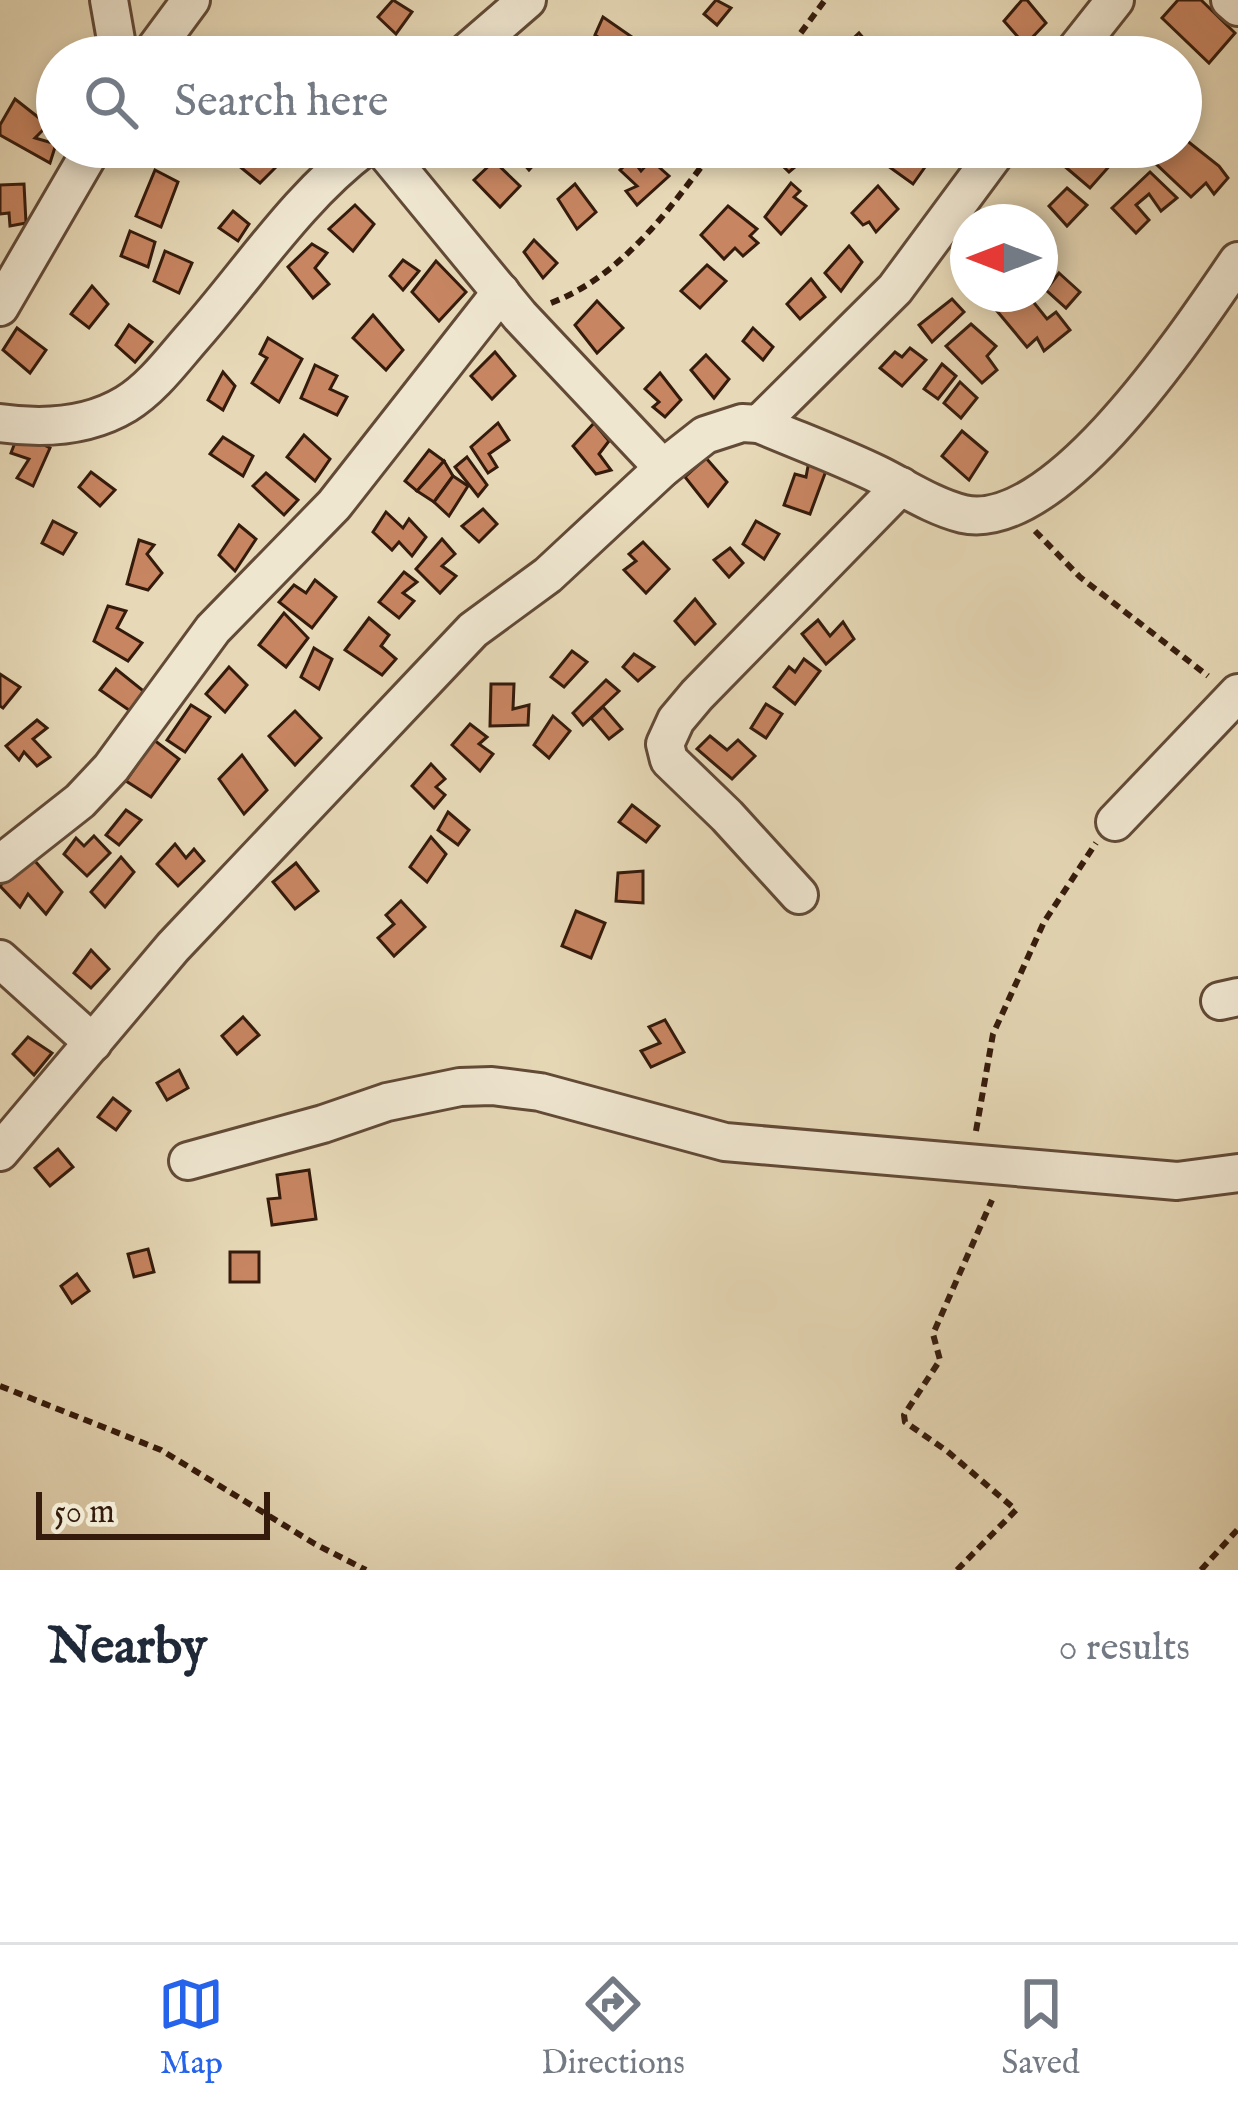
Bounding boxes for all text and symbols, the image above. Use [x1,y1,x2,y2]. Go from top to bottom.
search box [36,36,1202,168]
icon: search [78,69,144,135]
text: Search here [174,74,388,131]
north arrow [950,204,1058,312]
scale bar [36,1486,270,1539]
text: 50 m [54,1492,115,1534]
text: Nearby [48,1616,207,1681]
text: 0 results [1058,1624,1190,1673]
tab: Map [158,1971,224,2085]
tab: Directions [541,1971,685,2085]
tab: Saved [1002,1971,1080,2085]

